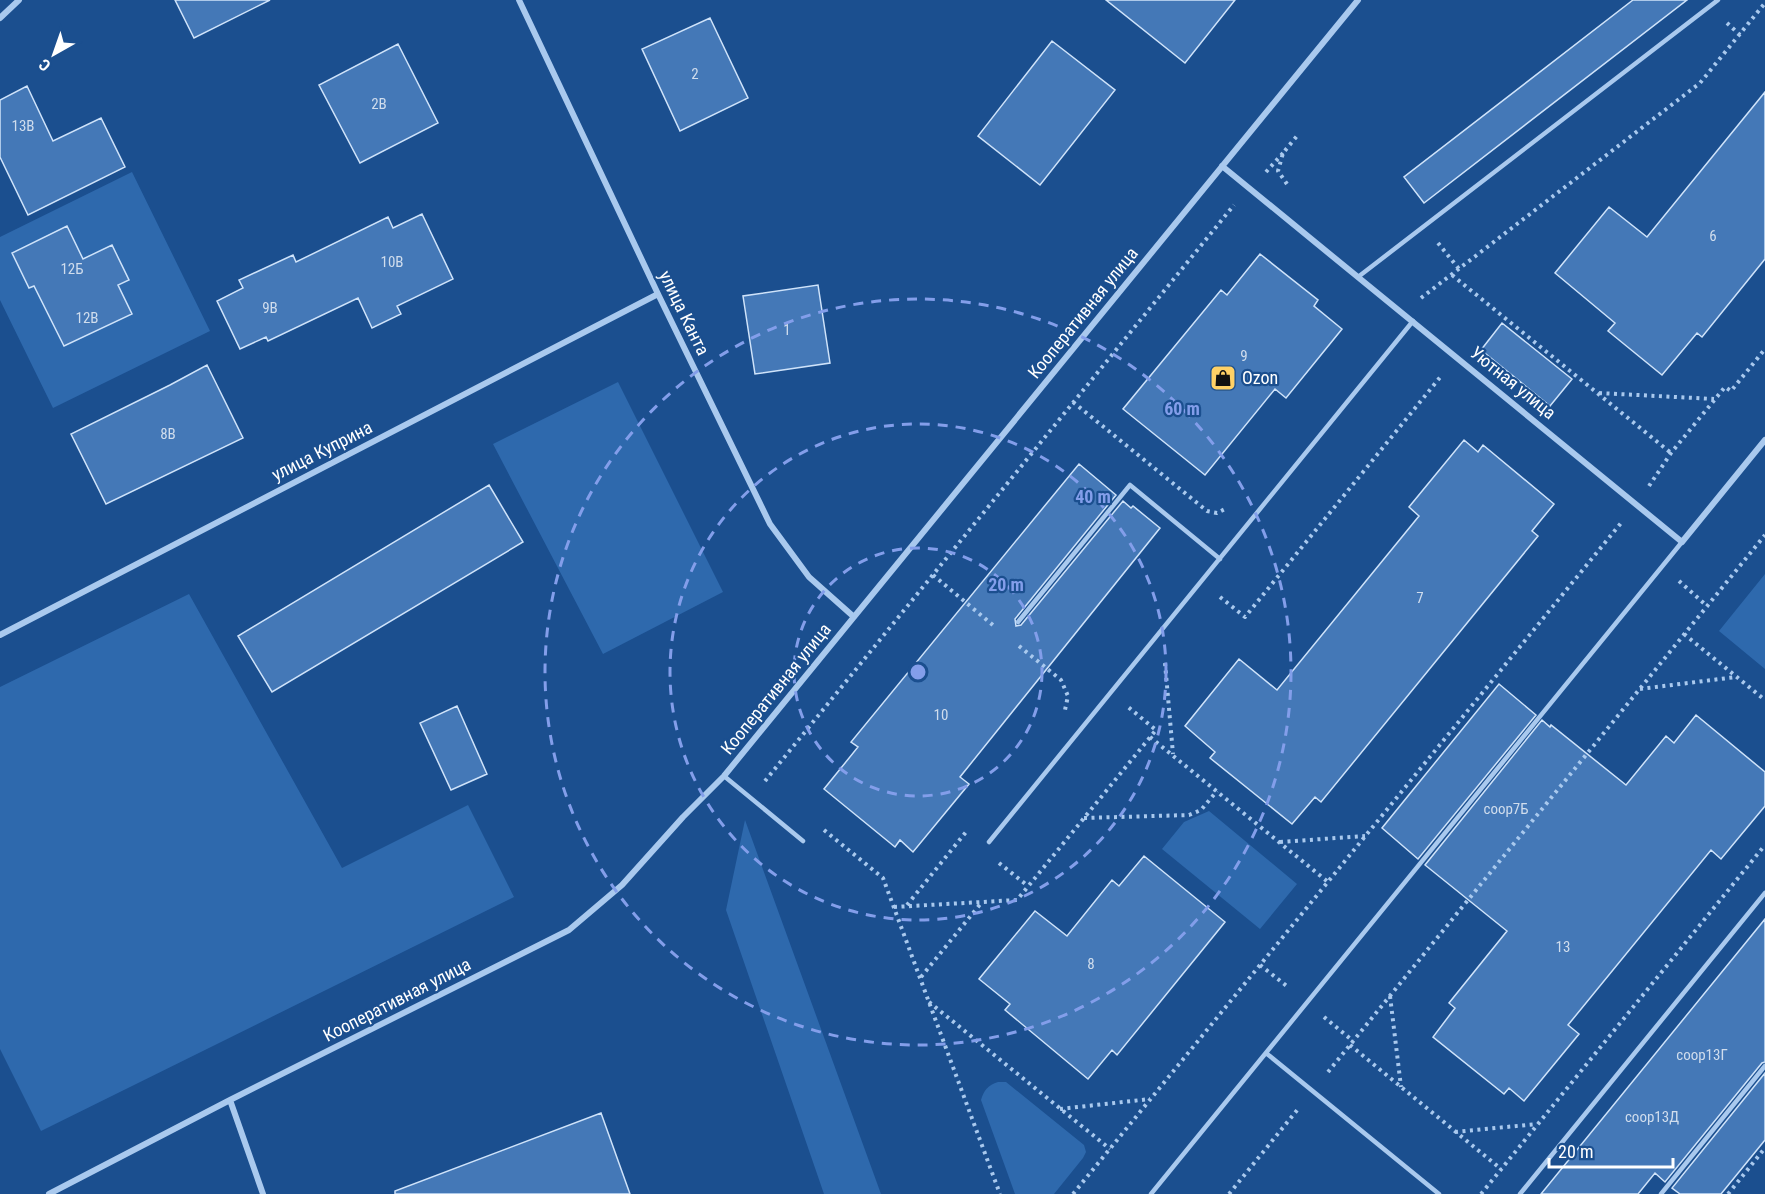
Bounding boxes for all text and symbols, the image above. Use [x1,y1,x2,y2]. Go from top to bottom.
north arrow [24,24,84,84]
text: С [35,55,54,75]
house number: 2 [691,65,699,83]
house number: 2В [371,95,387,113]
house number: 13В [12,117,35,135]
house number: 6 [1709,227,1717,245]
street label: Кооперативная улица [1023,243,1142,383]
house number: 10В [381,253,404,271]
house number: 12Б [60,260,84,278]
street label: улица Канта [655,267,714,359]
house number: 9В [262,299,278,317]
house number: 12В [76,309,99,327]
house number: 1 [783,321,791,339]
street label: Уютная улица [1466,342,1560,423]
house number: 9 [1240,347,1248,365]
shop icon: Ozon [1208,363,1238,393]
place label: Ozon [1242,367,1278,388]
text: 60 m [1164,398,1200,419]
street label: улица Куприна [268,416,376,485]
house number: 8В [160,425,176,443]
text: 40 m [1075,486,1111,507]
text: 20 m [988,574,1024,595]
house number: 7 [1416,589,1424,607]
street label: Кооперативная улица [716,619,835,759]
centre of rings [908,662,928,682]
house number: 10 [934,706,948,724]
house number: соор7Б [1483,800,1529,818]
house number: 13 [1556,938,1570,956]
street label: Кооперативная улица [319,953,474,1046]
house number: 8 [1087,955,1095,973]
house number: соор13Г [1676,1046,1728,1064]
house number: соор13Д [1625,1108,1679,1126]
scale bar [1549,1131,1674,1169]
text: 20 m [1558,1141,1593,1162]

